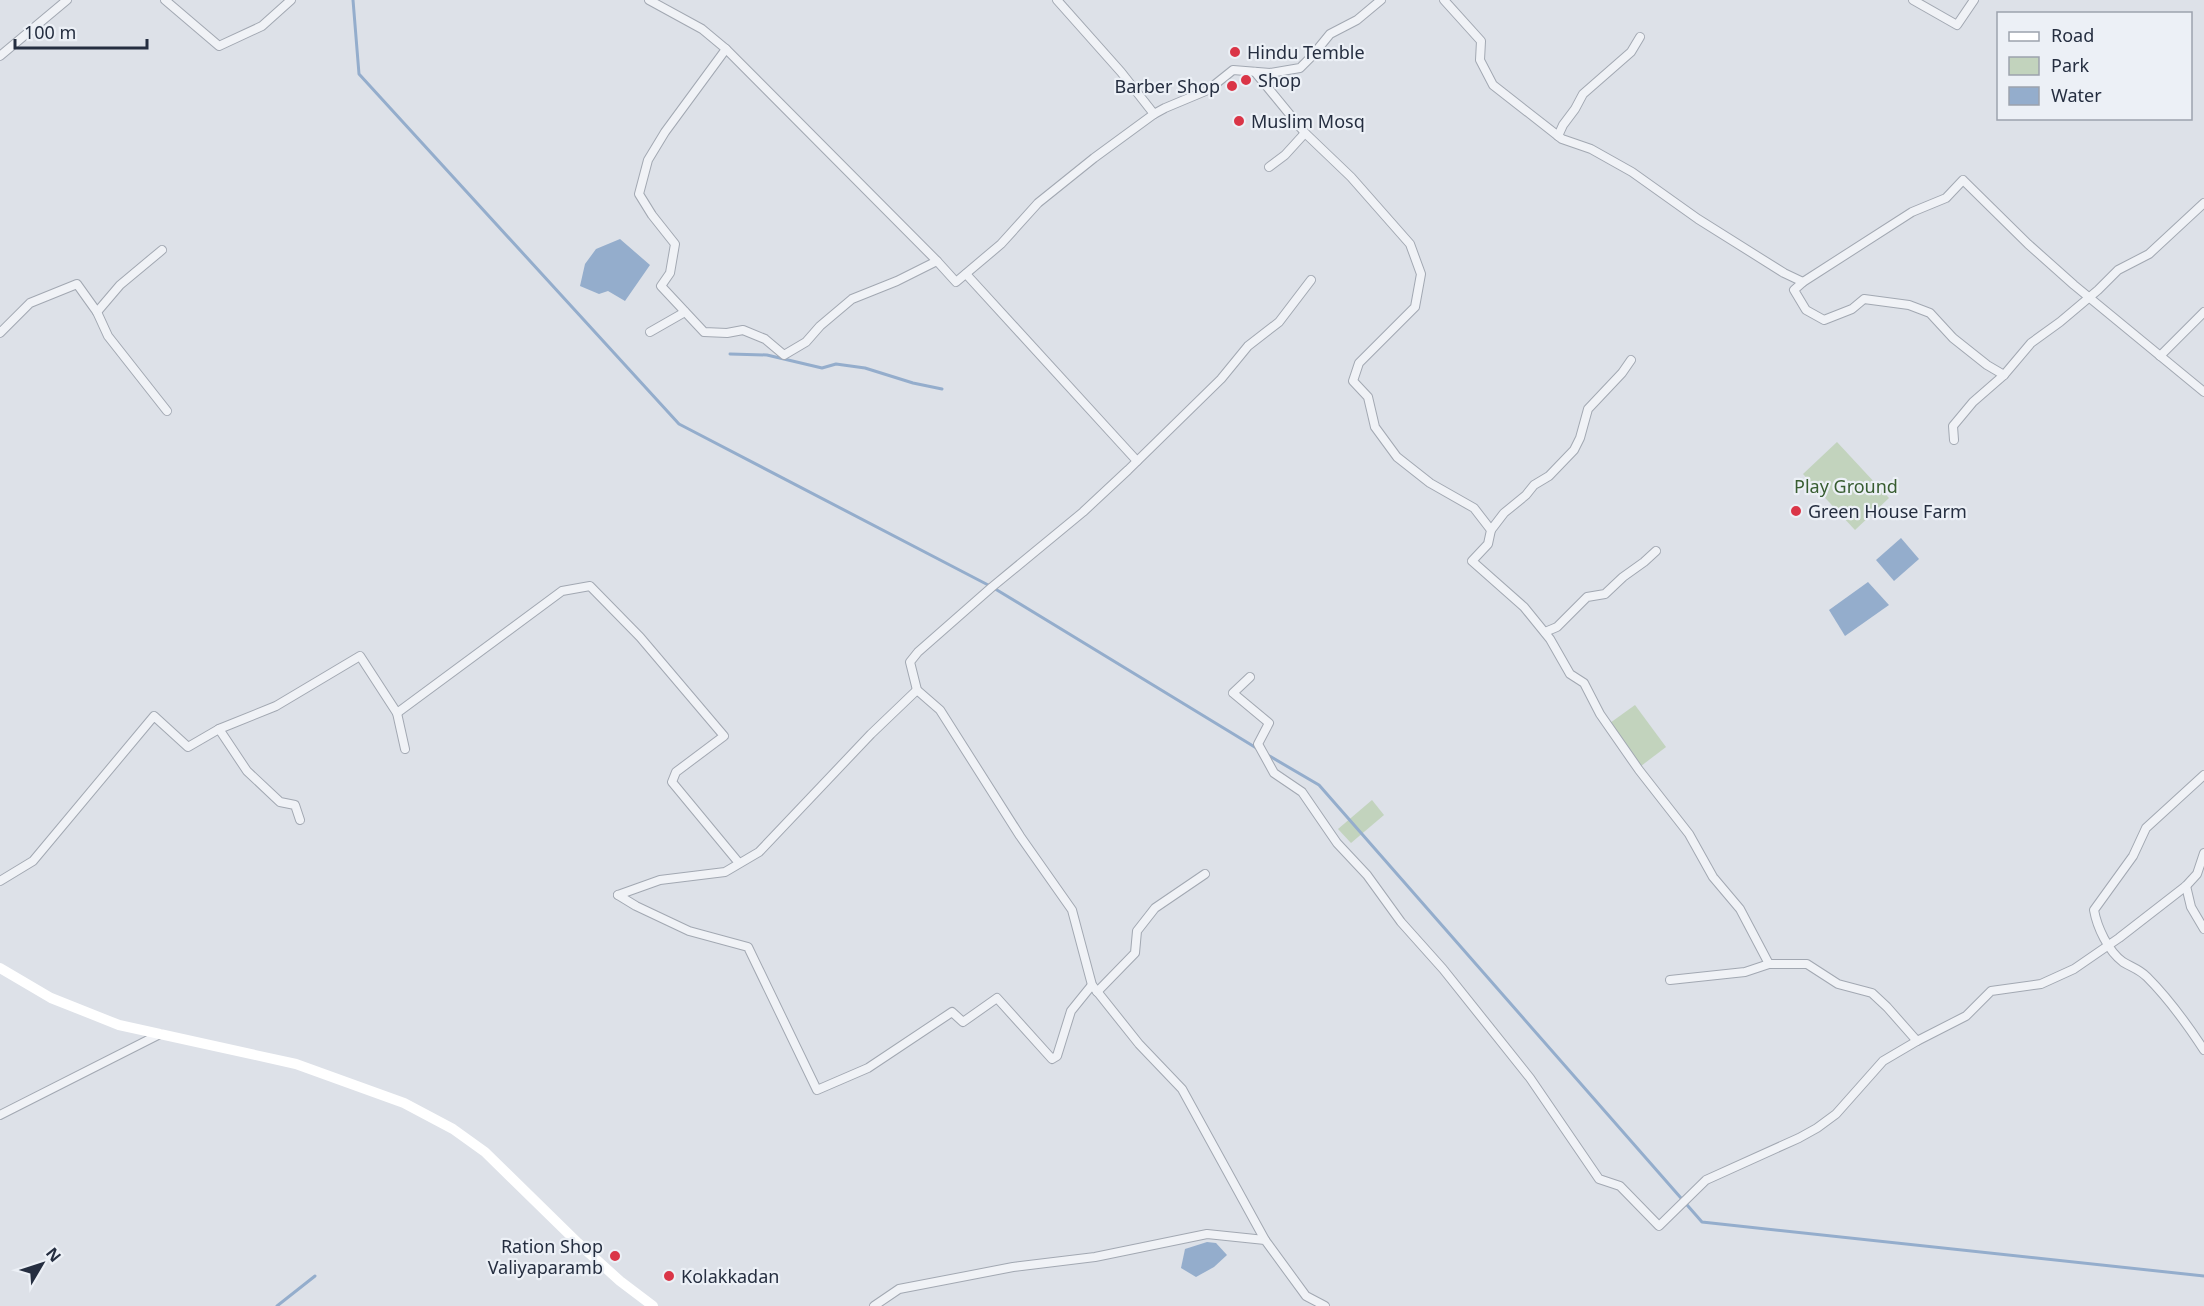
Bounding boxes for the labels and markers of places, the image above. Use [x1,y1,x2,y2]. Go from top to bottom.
place label: Hindu Temble [1247,40,1365,64]
marker: Hindu Temble [1228,45,1242,59]
place label: Shop [1258,68,1301,92]
marker: Shop [1239,73,1253,87]
place label: Barber Shop [1114,74,1220,98]
marker: Barber Shop [1225,79,1239,93]
place label: Muslim Mosq [1251,109,1365,133]
marker: Muslim Mosq [1232,114,1246,128]
place label: Green House Farm [1808,499,1967,523]
marker: Green House Farm [1789,504,1803,518]
place label: Ration Shop Valiyaparamb [488,1234,603,1279]
marker: Ration Shop Valiyaparamb [608,1249,622,1263]
place label: Kolakkadan [681,1264,779,1288]
marker: Kolakkadan [662,1269,676,1283]

